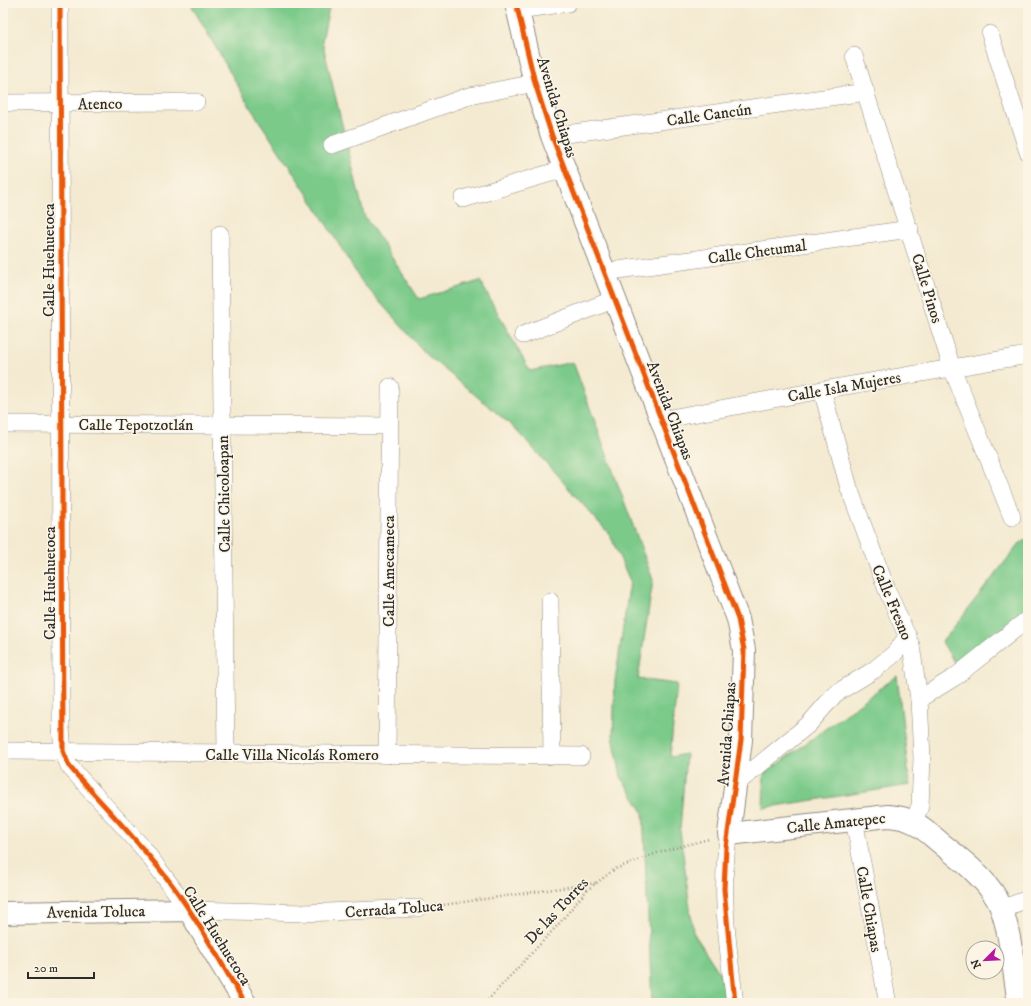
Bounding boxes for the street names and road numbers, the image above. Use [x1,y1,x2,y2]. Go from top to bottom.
street label: Avenida Chiapas [532,54,582,160]
street label: Atenco [77,94,123,114]
street label: Calle Cancún [665,99,754,131]
street label: Calle Huehuetoca [39,203,59,317]
street label: Calle Chetumal [707,235,808,269]
street label: Calle Pinos [907,251,947,326]
street label: Avenida Chiapas [642,358,698,463]
street label: Calle Isla Mujeres [786,367,902,407]
street label: Calle Tepotzotlán [79,415,194,435]
street label: Calle Chicoloapan [213,435,235,553]
street label: Calle Amecameca [379,515,399,627]
street label: Calle Huehuetoca [40,526,60,640]
street label: Calle Fresno [867,562,917,643]
street label: Avenida Chiapas [713,681,741,787]
street label: Calle Villa Nicolás Romero [205,745,379,765]
street label: Calle Amatepec [786,808,887,838]
street label: Calle Chiapas [852,865,886,954]
street label: De las Torres [521,873,593,948]
street label: Calle Huehuetoca [179,882,256,989]
street label: Cerrada Toluca [344,896,444,922]
street label: Avenida Toluca [47,901,146,923]

